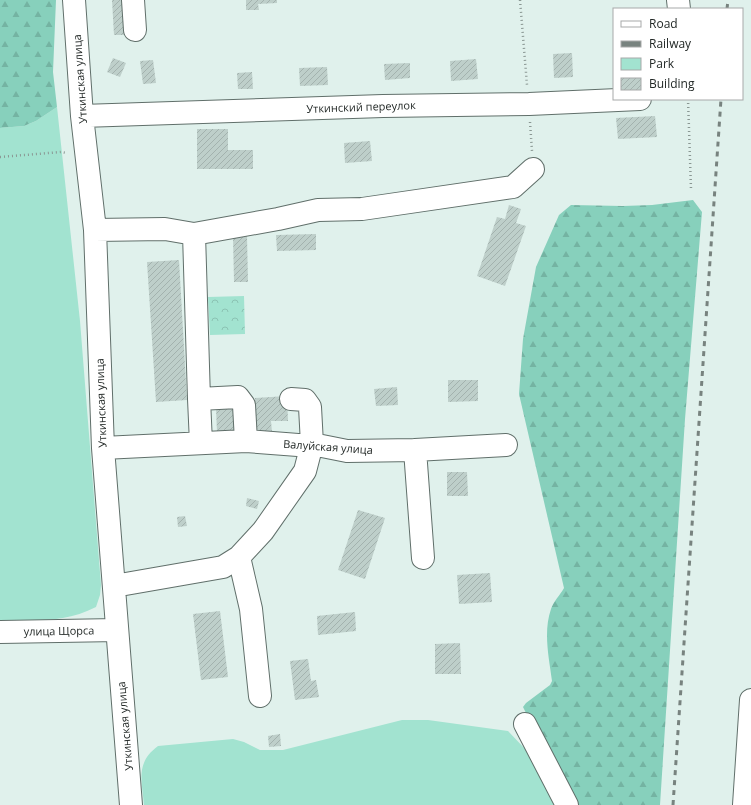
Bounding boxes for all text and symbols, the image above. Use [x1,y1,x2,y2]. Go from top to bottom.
legend [613,8,743,100]
text: Road [649,15,678,32]
street label: Уткинская улица [69,34,90,124]
text: Railway [649,35,692,52]
text: Park [649,55,675,72]
text: Building [649,75,695,92]
street label: Уткинский переулок [306,97,416,116]
street label: Уткинская улица [91,358,110,448]
street label: Валуйская улица [283,436,373,457]
street label: улица Щорса [23,622,95,639]
street label: Уткинская улица [113,681,136,771]

